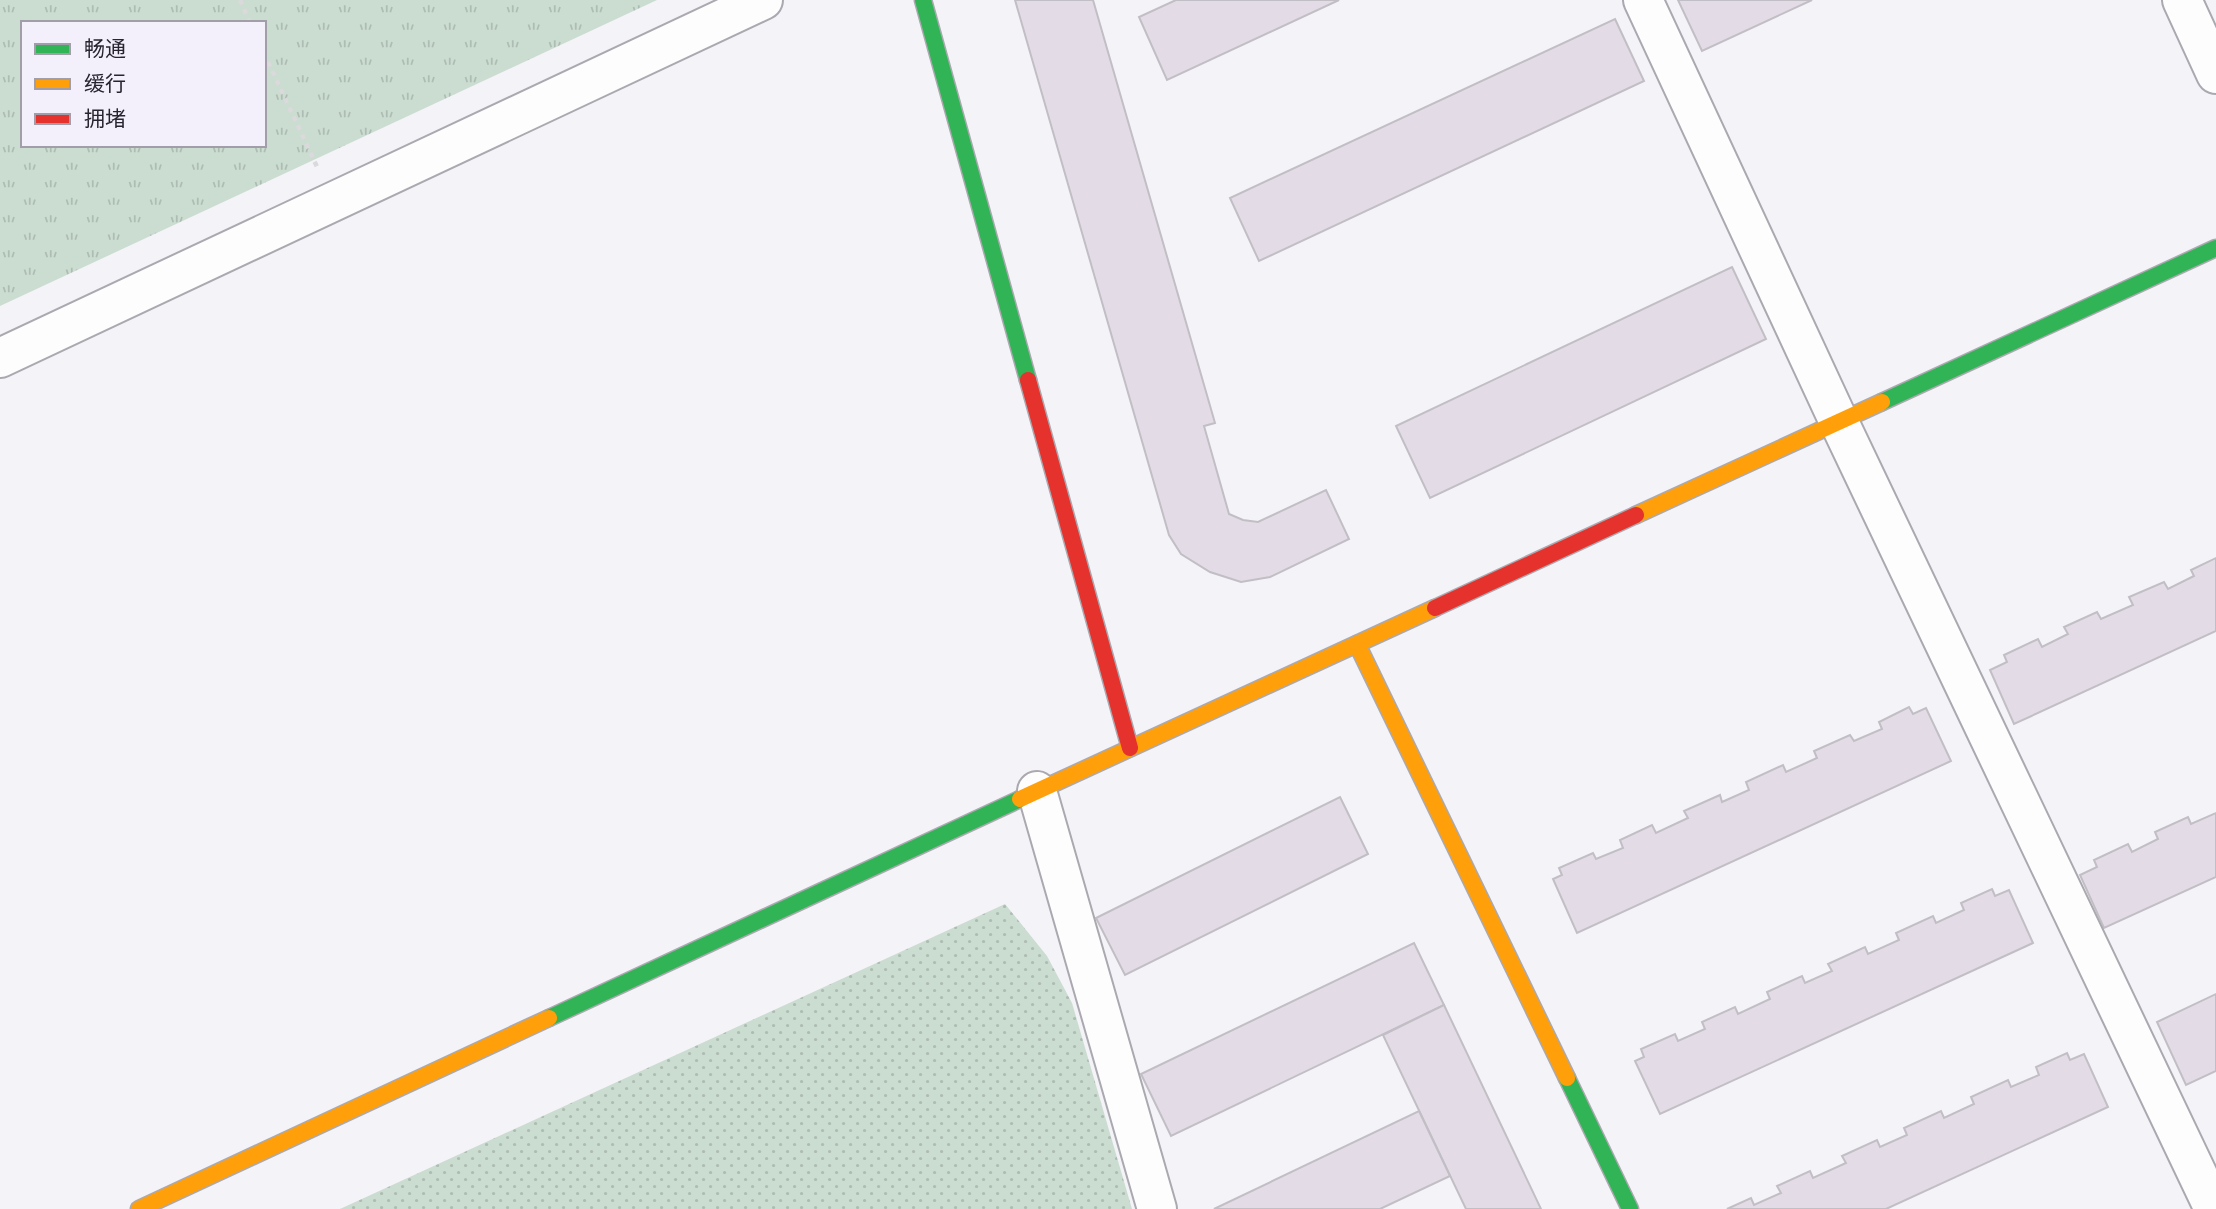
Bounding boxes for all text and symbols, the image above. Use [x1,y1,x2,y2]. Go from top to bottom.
legend [21,21,266,147]
text: 畅通 [84,35,126,61]
text: 缓行 [84,70,126,96]
text: 拥堵 [84,105,126,131]

